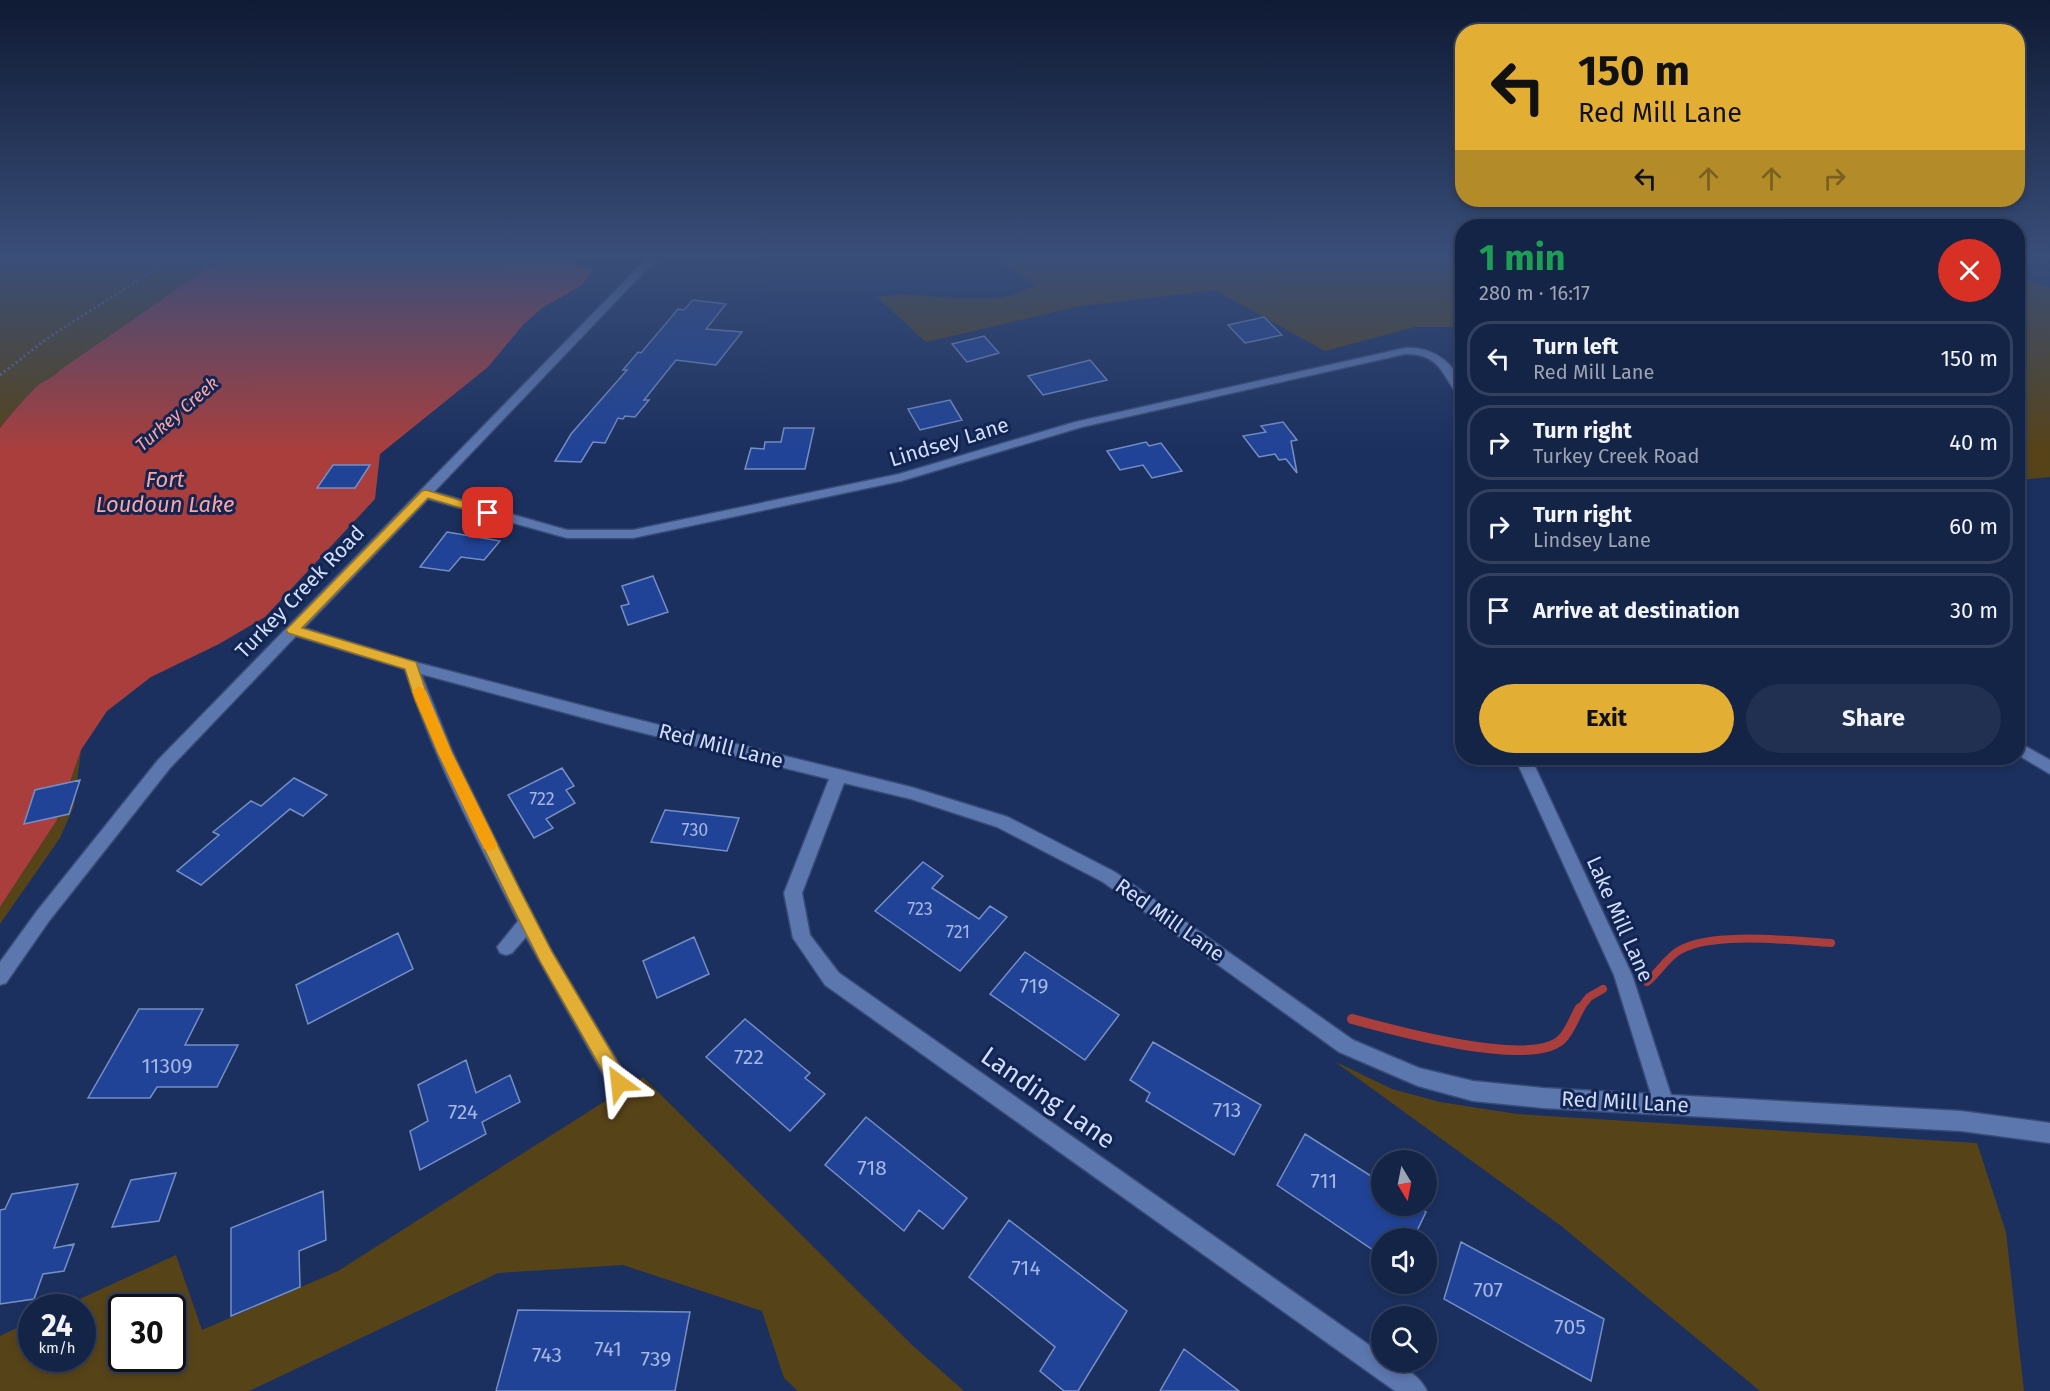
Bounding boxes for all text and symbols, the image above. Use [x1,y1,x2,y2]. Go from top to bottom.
text: 150 m [1578,46,1690,96]
icon: left [1479,48,1557,126]
text: Red Mill Lane [1578,97,1742,129]
icon: left [1629,162,1662,195]
icon: ahead [1692,162,1725,195]
icon: ahead [1755,162,1788,195]
icon: right [1818,162,1851,195]
text: 1 min [1479,236,1566,280]
button: close [1938,239,2001,302]
text: 280 m · 16:17 [1479,281,1590,305]
text: Turn left [1533,333,1618,360]
icon: left [1482,342,1515,375]
text: 150 m [1940,345,1998,372]
text: Red Mill Lane [1533,360,1654,384]
water label: Turkey Creek [131,372,223,456]
street label: Lindsey Lane [886,411,1012,473]
text: Turn right [1533,417,1632,444]
icon: right [1482,426,1515,459]
text: 40 m [1949,429,1998,456]
text: Turkey Creek Road [1533,444,1699,468]
water label: Fort Loudoun Lake [96,466,234,518]
pin [462,487,513,538]
icon: arrive [471,496,504,529]
text: Turn right [1533,501,1632,528]
icon: right [1482,510,1515,543]
text: 60 m [1949,513,1998,540]
street label: Turkey Creek Road [230,520,370,664]
text: Lindsey Lane [1533,528,1651,552]
icon: arrive [1482,594,1515,627]
text: Arrive at destination [1533,597,1740,624]
text: 30 m [1950,597,1998,624]
button: Exit [1479,684,1734,753]
button: Share [1746,684,2001,753]
street label: Red Mill Lane [656,718,786,774]
house number: 722 [529,788,555,810]
house number: 730 [682,819,708,841]
street label: Lake Mill Lane [1581,852,1659,986]
street label: Red Mill Lane [1110,873,1230,967]
house number: 723 [907,898,933,920]
house number: 721 [946,921,970,943]
house number: 719 [1019,973,1049,999]
street label: Landing Lane [975,1040,1121,1156]
house number: 722 [734,1044,764,1070]
position arrow [587,1051,651,1115]
house number: 11309 [142,1053,192,1079]
street label: Red Mill Lane [1561,1086,1689,1118]
house number: 713 [1213,1097,1241,1123]
house number: 724 [448,1099,478,1125]
north arrow [1371,1150,1437,1216]
map controls [1371,1150,1437,1372]
house number: 718 [857,1155,887,1181]
house number: 711 [1311,1168,1337,1194]
button: sound [1371,1228,1437,1294]
house number: 714 [1011,1255,1041,1281]
house number: 707 [1473,1277,1503,1303]
speed limit sign: 30 [108,1294,186,1372]
button: search [1371,1306,1437,1372]
text: 24 [41,1308,73,1344]
house number: 705 [1554,1314,1586,1340]
house number: 741 [594,1336,622,1362]
text: km/h [38,1339,76,1357]
house number: 743 [532,1342,562,1368]
house number: 739 [641,1346,671,1372]

